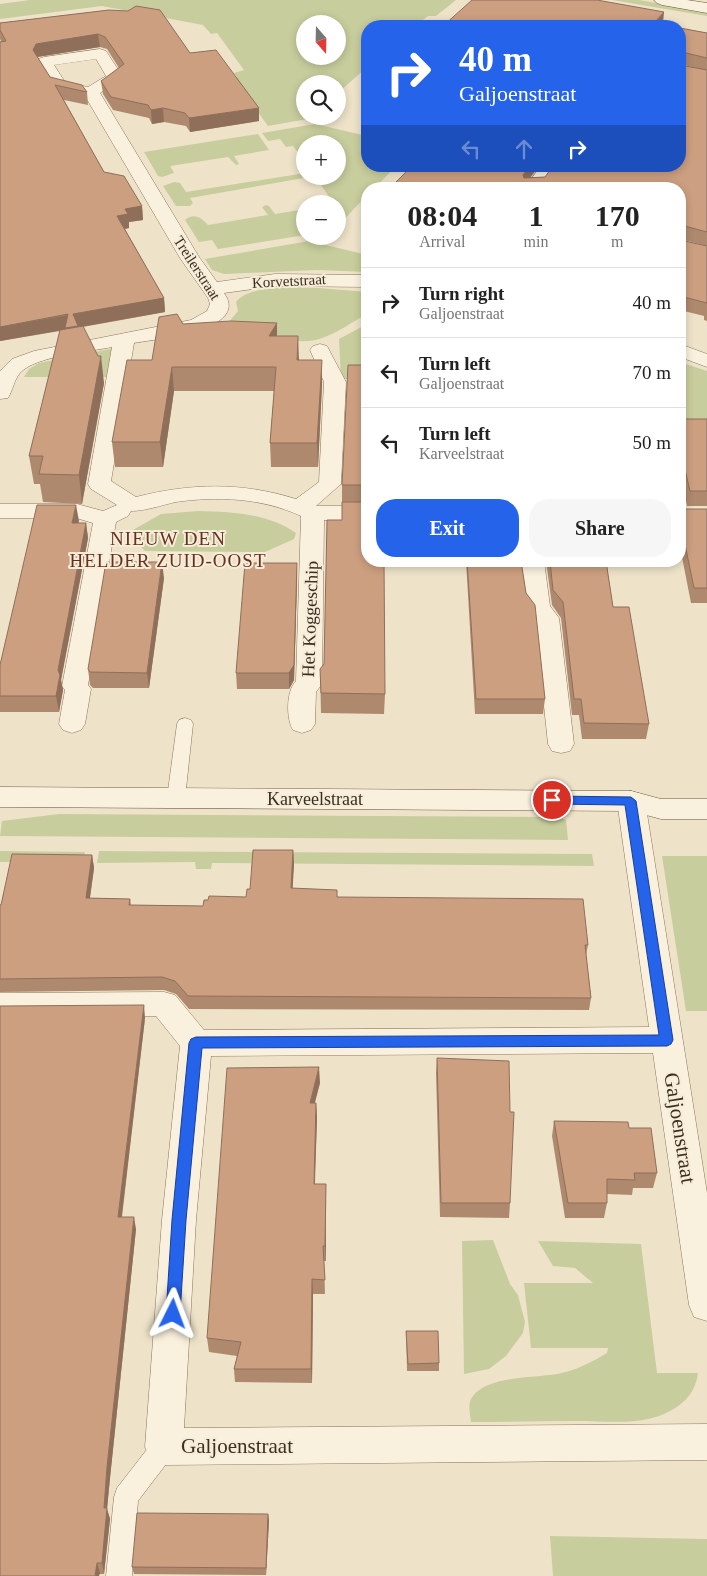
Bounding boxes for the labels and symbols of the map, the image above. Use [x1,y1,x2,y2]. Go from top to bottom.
north arrow [296,15,346,65]
street label: Treilerstraat [170,233,224,304]
street label: Korvetstraat [252,271,327,291]
district label: NIEUW DEN HELDER ZUID-OOST [69,528,267,571]
street label: Het Koggeschip [298,560,322,678]
pin [531,779,573,821]
street label: Karveelstraat [267,789,363,809]
street label: Galjoenstraat [659,1071,701,1185]
position arrow [146,1287,198,1339]
street label: Galjoenstraat [181,1434,293,1458]

